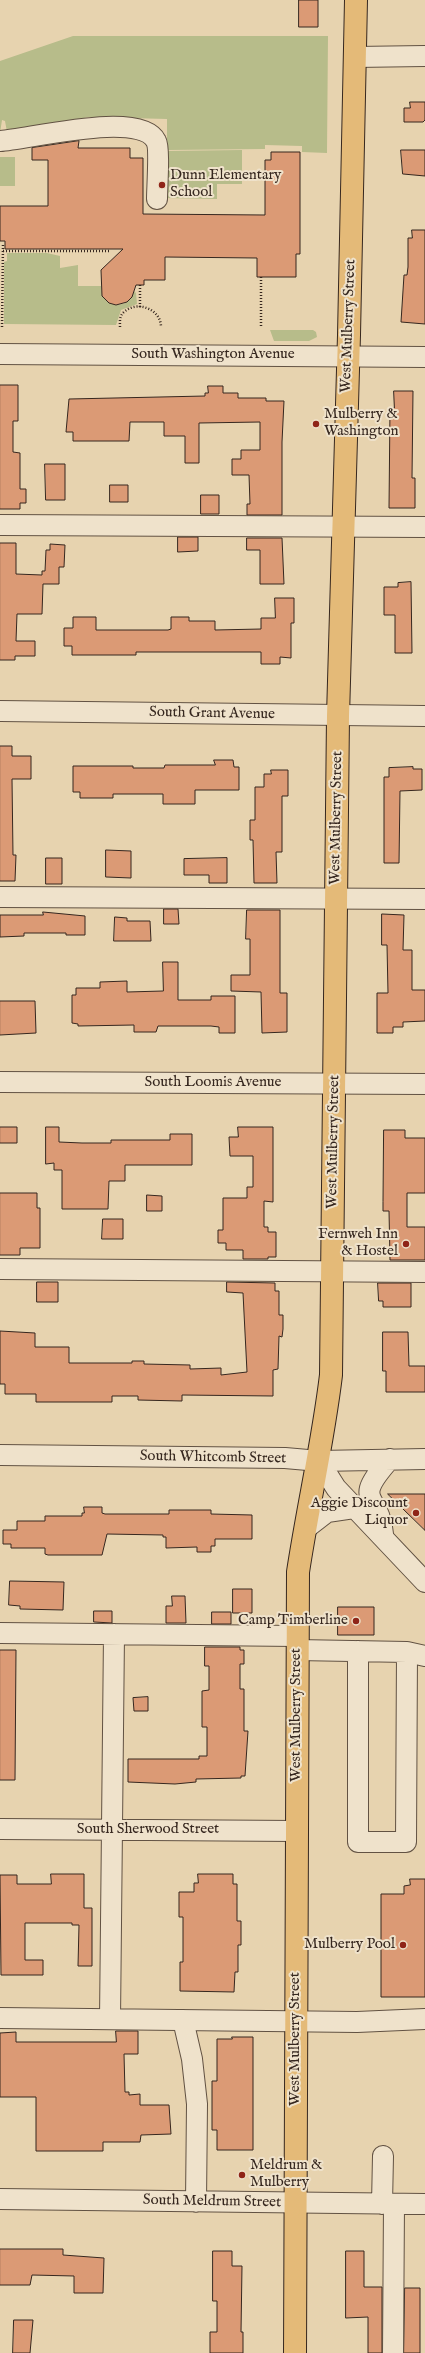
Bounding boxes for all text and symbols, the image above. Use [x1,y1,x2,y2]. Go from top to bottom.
place label: Dunn Elementary School [170,167,281,202]
marker: Dunn Elementary School [157,180,167,190]
street label: West Mulberry Street [338,259,360,393]
street label: South Washington Avenue [131,346,295,364]
place label: Mulberry & Washington [324,406,398,441]
marker: Mulberry & Washington [311,419,321,429]
street label: South Grant Avenue [149,704,275,724]
street label: West Mulberry Street [327,751,347,885]
street label: South Loomis Avenue [145,1074,281,1092]
street label: West Mulberry Street [324,1075,344,1209]
place label: Fernweh Inn & Hostel [318,1226,398,1261]
marker: Fernweh Inn & Hostel [401,1239,411,1249]
street label: South Whitcomb Street [140,1448,286,1468]
place label: Aggie Discount Liquor [311,1495,408,1530]
marker: Aggie Discount Liquor [411,1508,421,1518]
place label: Camp Timberline [238,1612,348,1630]
marker: Camp Timberline [351,1616,361,1626]
street label: West Mulberry Street [288,1648,306,1782]
street label: South Sherwood Street [77,1821,219,1839]
place label: Mulberry Pool [304,1936,395,1954]
marker: Mulberry Pool [398,1940,408,1950]
street label: West Mulberry Street [287,1972,305,2106]
place label: Meldrum & Mulberry [250,2157,322,2192]
marker: Meldrum & Mulberry [237,2170,247,2180]
street label: South Meldrum Street [143,2192,281,2212]

